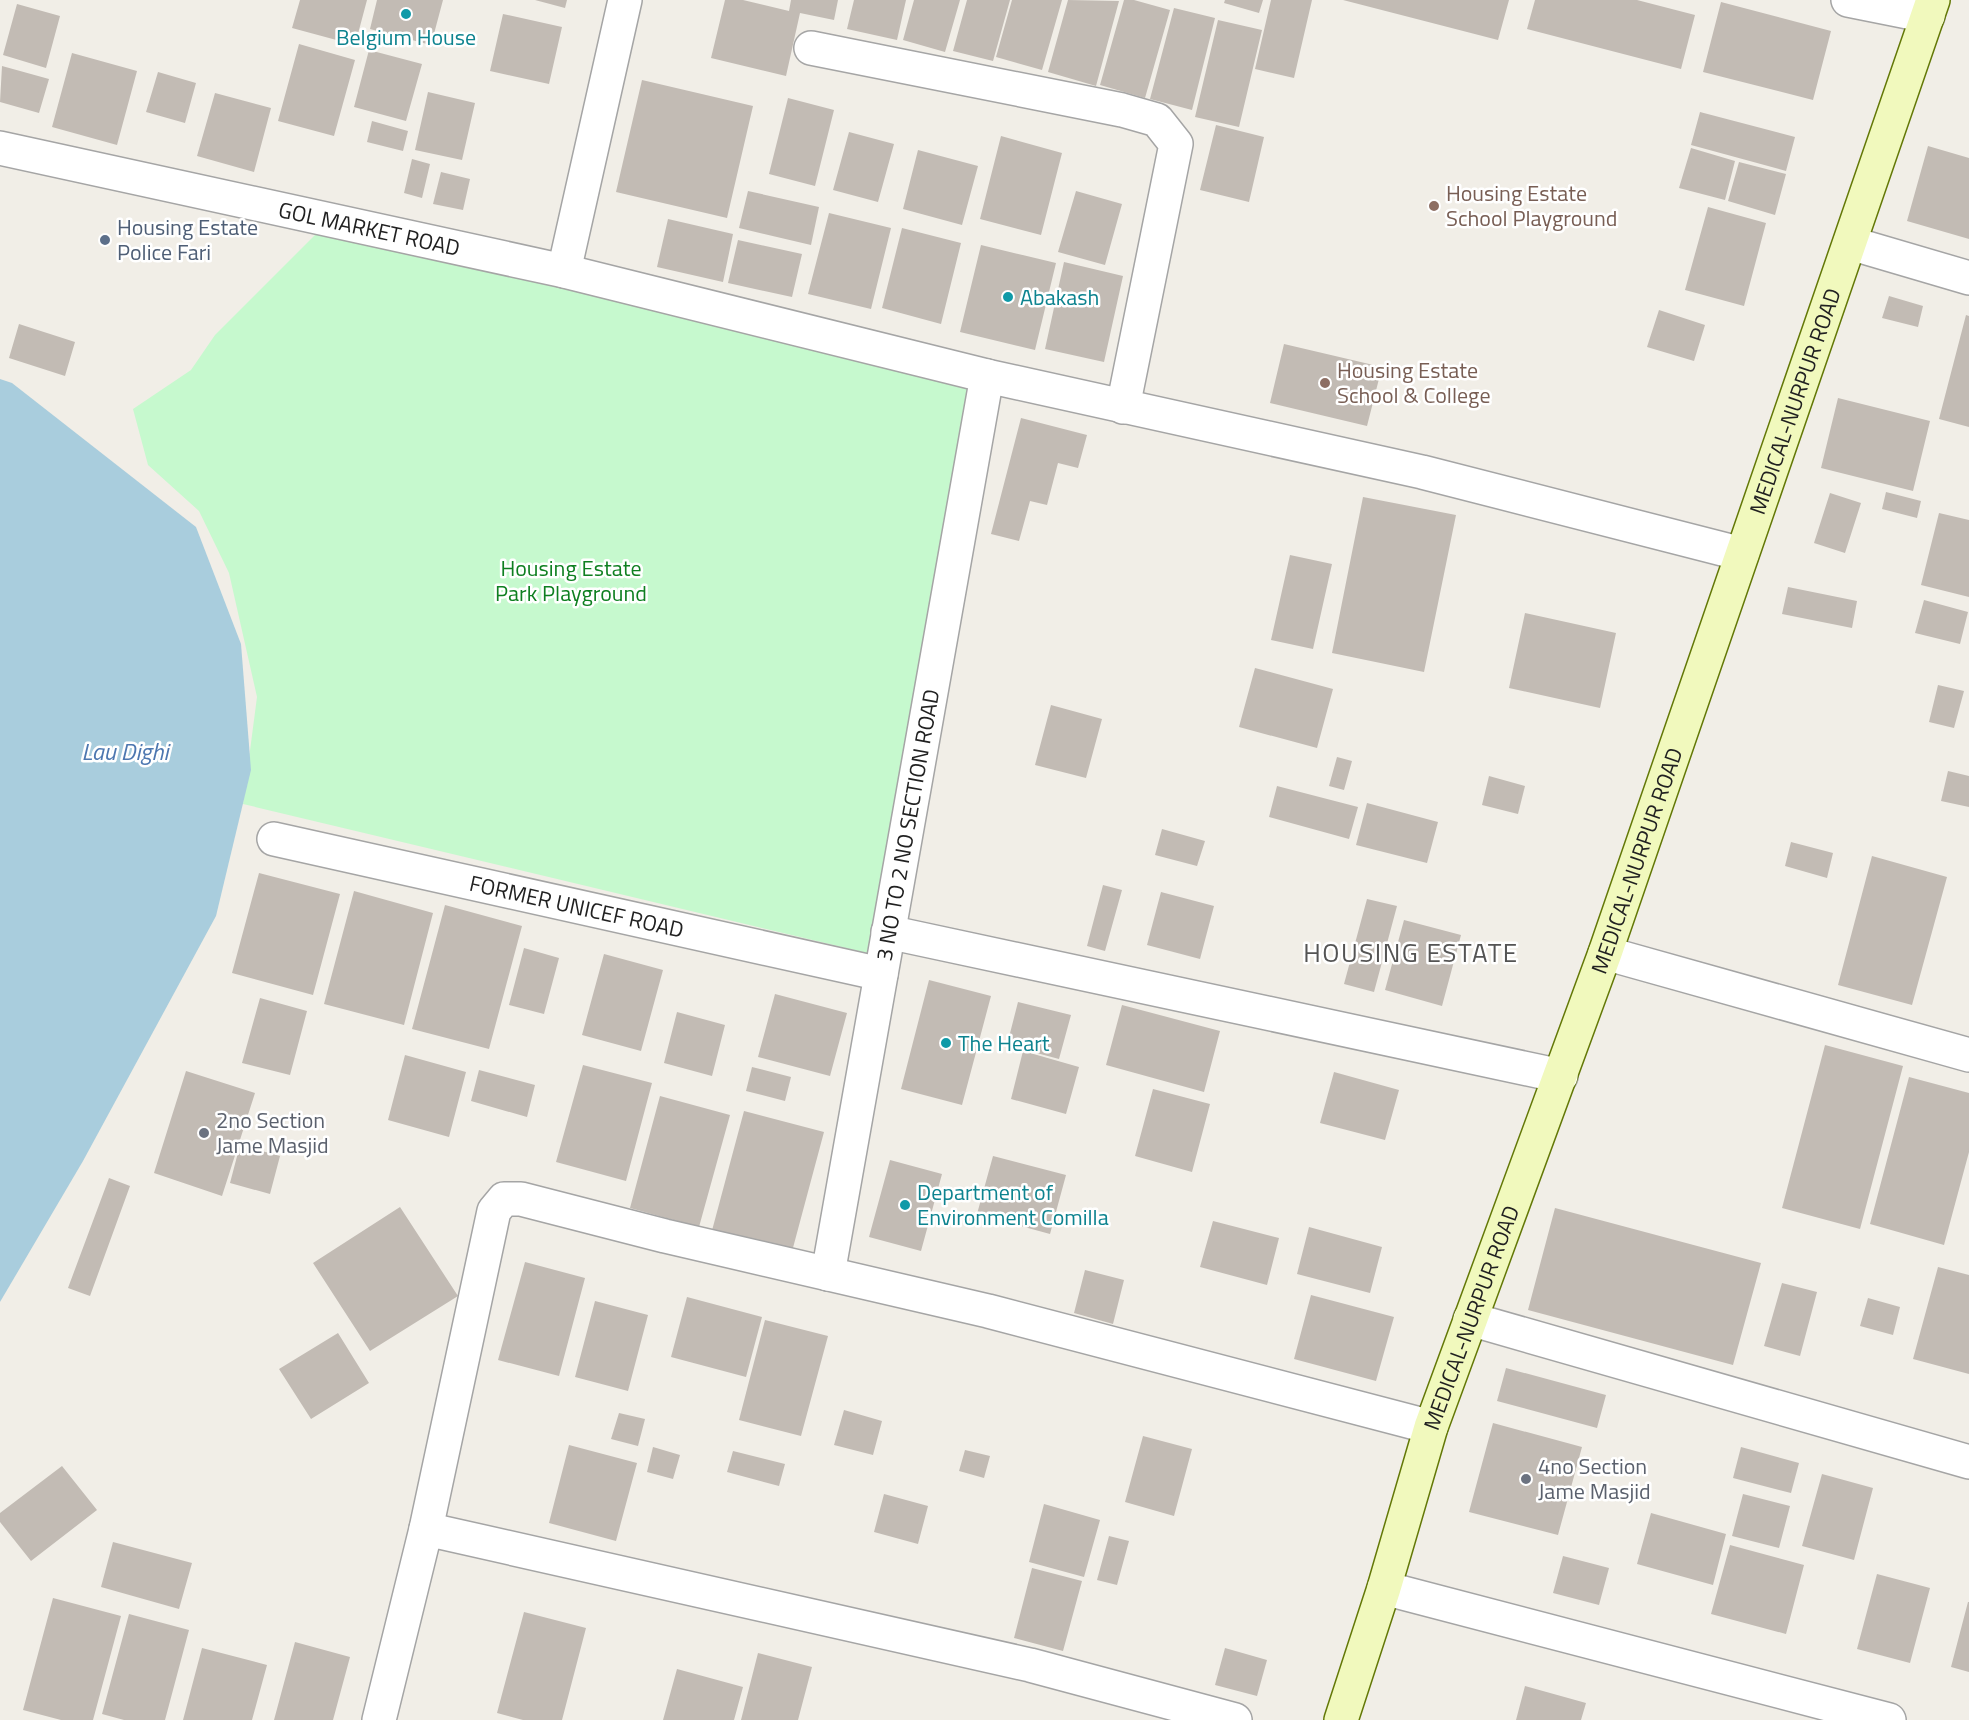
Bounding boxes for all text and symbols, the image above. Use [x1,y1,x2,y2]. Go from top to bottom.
marker: Belgium House [399,7,413,21]
place label: Belgium House [336,20,476,54]
place label: Housing Estate School Playground [1446,176,1617,235]
street label: GOL MARKET ROAD [275,192,463,265]
marker: Housing Estate School Playground [1427,199,1441,213]
place label: Housing Estate Police Fari [117,210,258,269]
marker: Housing Estate Police Fari [98,233,112,247]
place label: Abakash [1020,280,1099,314]
street label: MEDICAL-NURPUR ROAD [1740,283,1850,519]
marker: Abakash [1001,290,1015,304]
place label: Housing Estate School & College [1337,353,1491,412]
marker: Housing Estate School & College [1318,376,1332,390]
park label: Housing Estate Park Playground [495,551,647,610]
street label: 3 NO TO 2 NO SECTION ROAD [867,686,948,964]
water label: Lau Dighi [81,733,172,769]
street label: MEDICAL-NURPUR ROAD [1582,743,1691,979]
street label: FORMER UNICEF ROAD [466,866,687,947]
district label: HOUSING ESTATE [1303,933,1519,972]
place label: The Heart [958,1026,1050,1060]
marker: The Heart [939,1036,953,1050]
place label: 2no Section Jame Masjid [216,1103,329,1162]
marker: 2no Section Jame Masjid [197,1126,211,1140]
place label: Department of Environment Comilla [917,1175,1109,1234]
marker: Department of Environment Comilla [898,1198,912,1212]
street label: MEDICAL-NURPUR ROAD [1414,1200,1528,1435]
place label: 4no Section Jame Masjid [1538,1449,1651,1508]
marker: 4no Section Jame Masjid [1519,1472,1533,1486]

